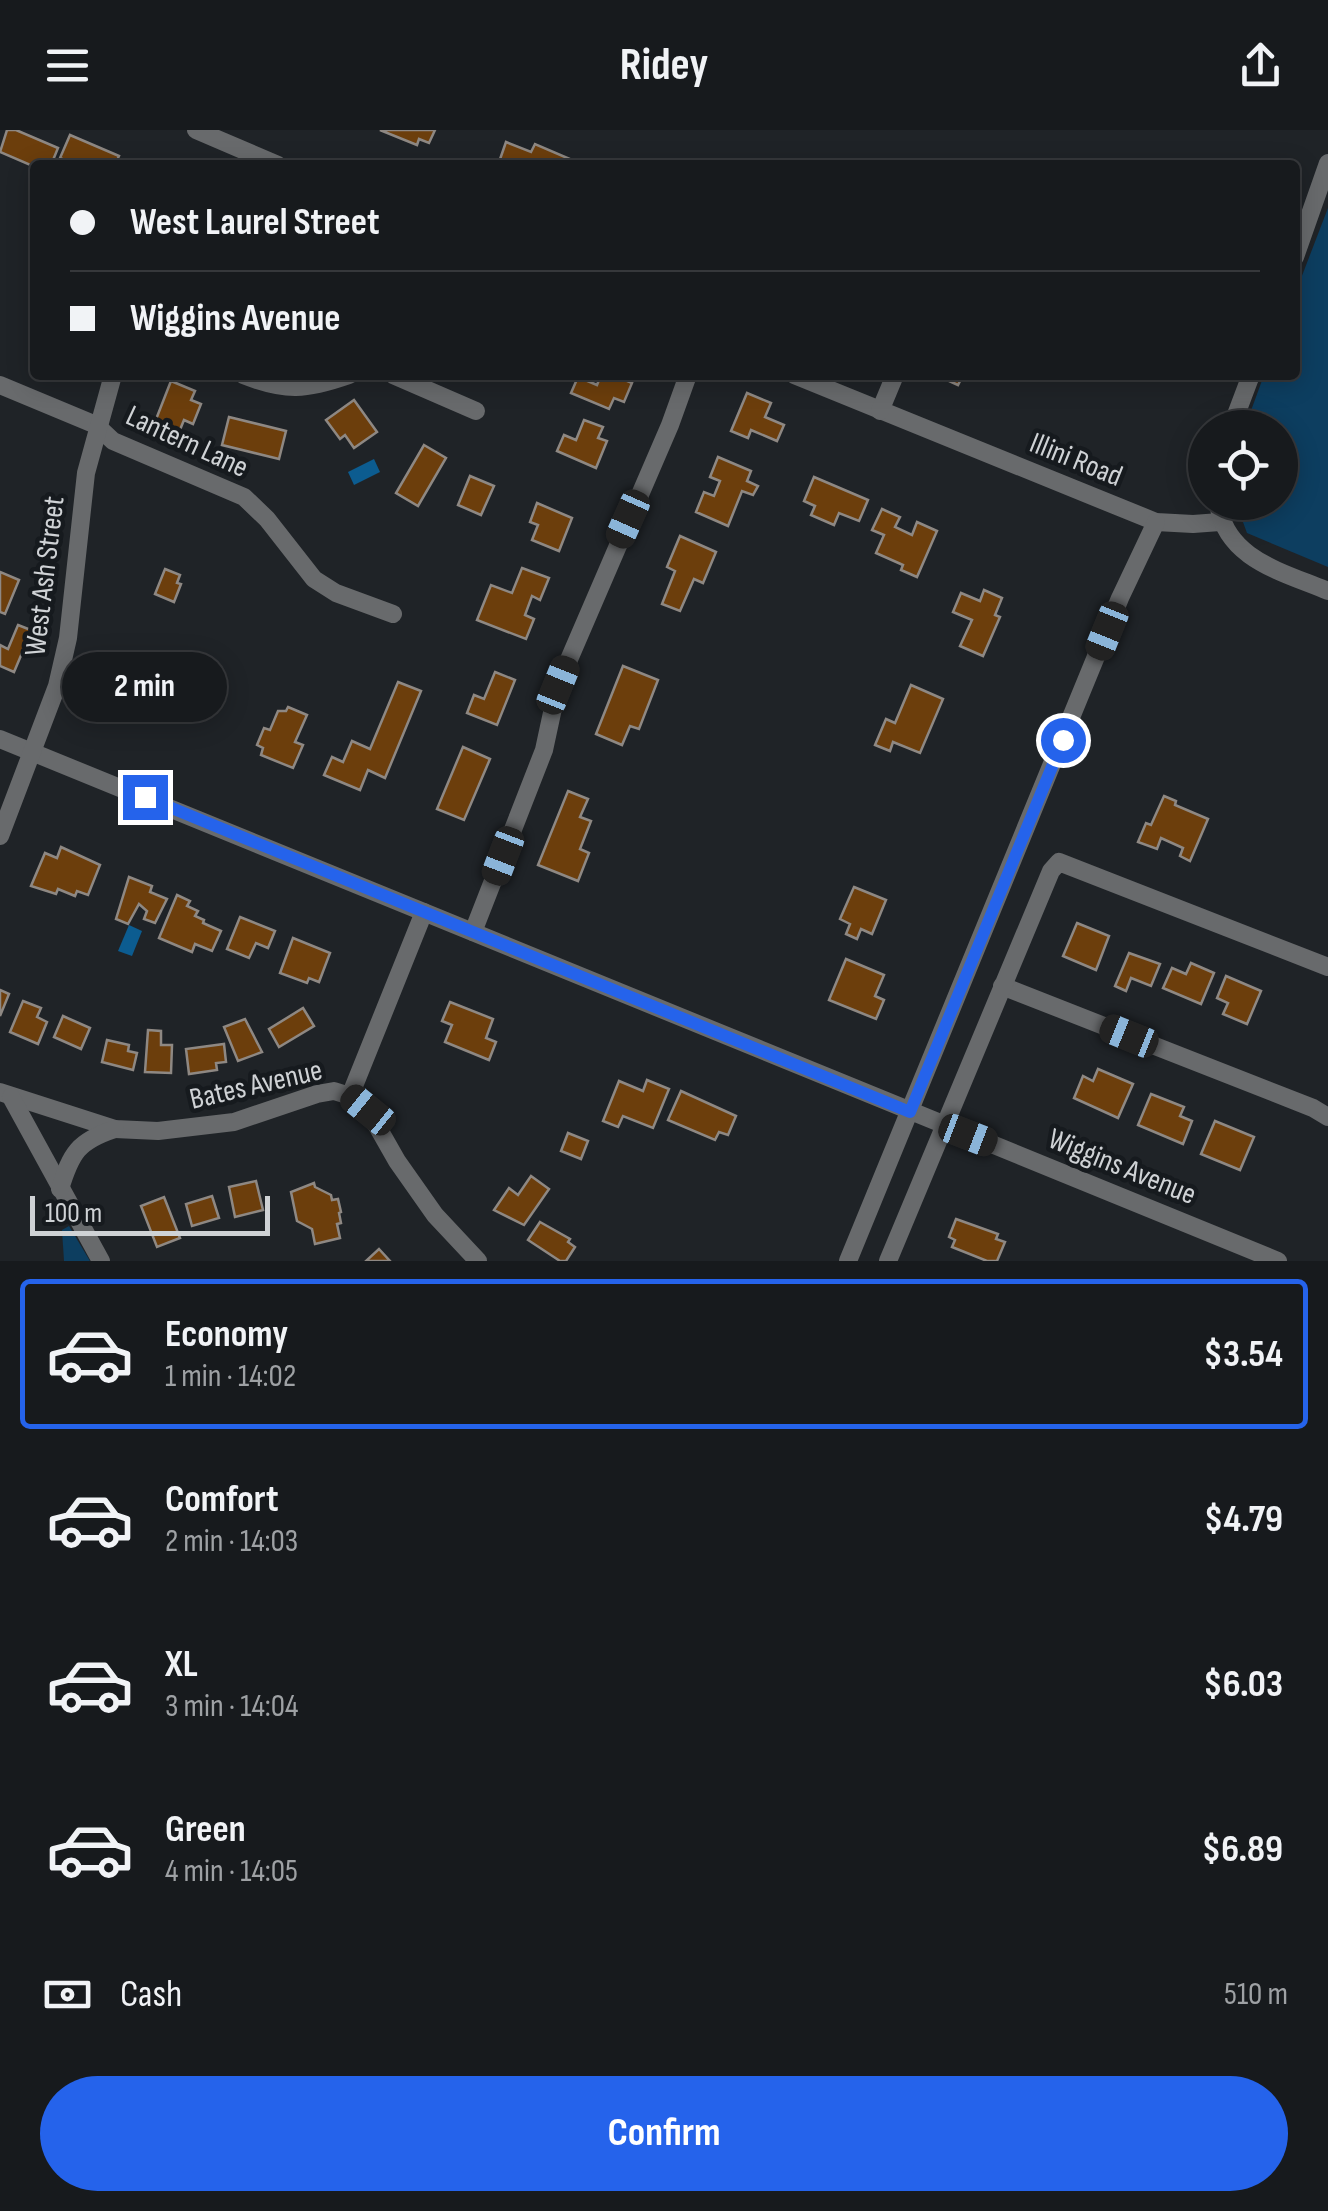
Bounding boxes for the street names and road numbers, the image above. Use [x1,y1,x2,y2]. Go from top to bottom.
street label: Lantern Lane [120,398,254,486]
street label: Illini Road [1024,425,1128,495]
street label: West Ash Street [17,494,73,658]
street label: Bates Avenue [186,1052,326,1118]
street label: Wiggins Avenue [1043,1121,1201,1213]

